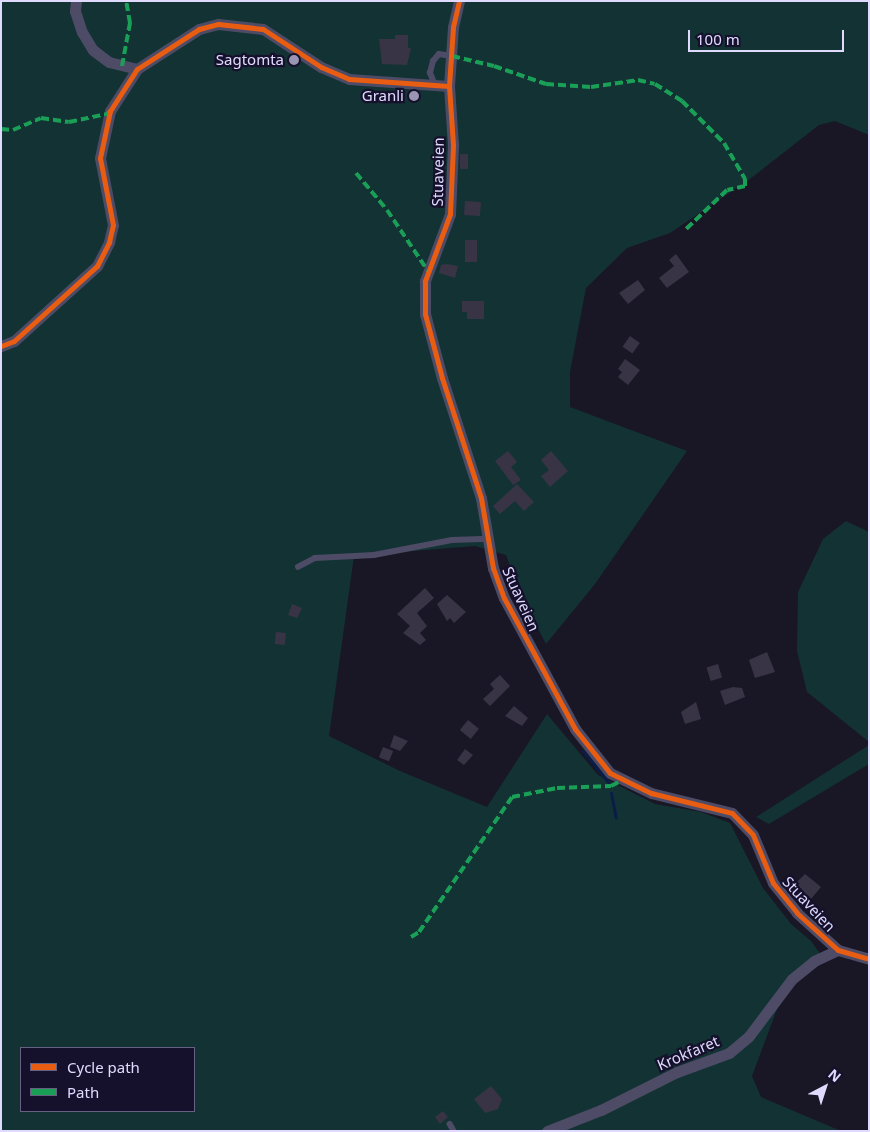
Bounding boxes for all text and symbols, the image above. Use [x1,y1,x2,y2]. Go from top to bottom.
scale bar [690,20,846,52]
text: 100 m [696,29,740,49]
place label: Sagtomta [216,51,284,69]
marker: Sagtomta [288,54,300,66]
place label: Granli [362,87,404,105]
marker: Granli [408,90,420,102]
street label: Stuaveien [428,137,448,207]
street label: Stuaveien [499,564,543,634]
street label: Stuaveien [779,873,839,935]
street label: Krokfaret [654,1032,722,1074]
legend [20,1047,195,1112]
text: Cycle path [67,1057,140,1077]
north arrow [800,1062,850,1112]
text: N [824,1064,845,1086]
text: Path [67,1082,99,1102]

